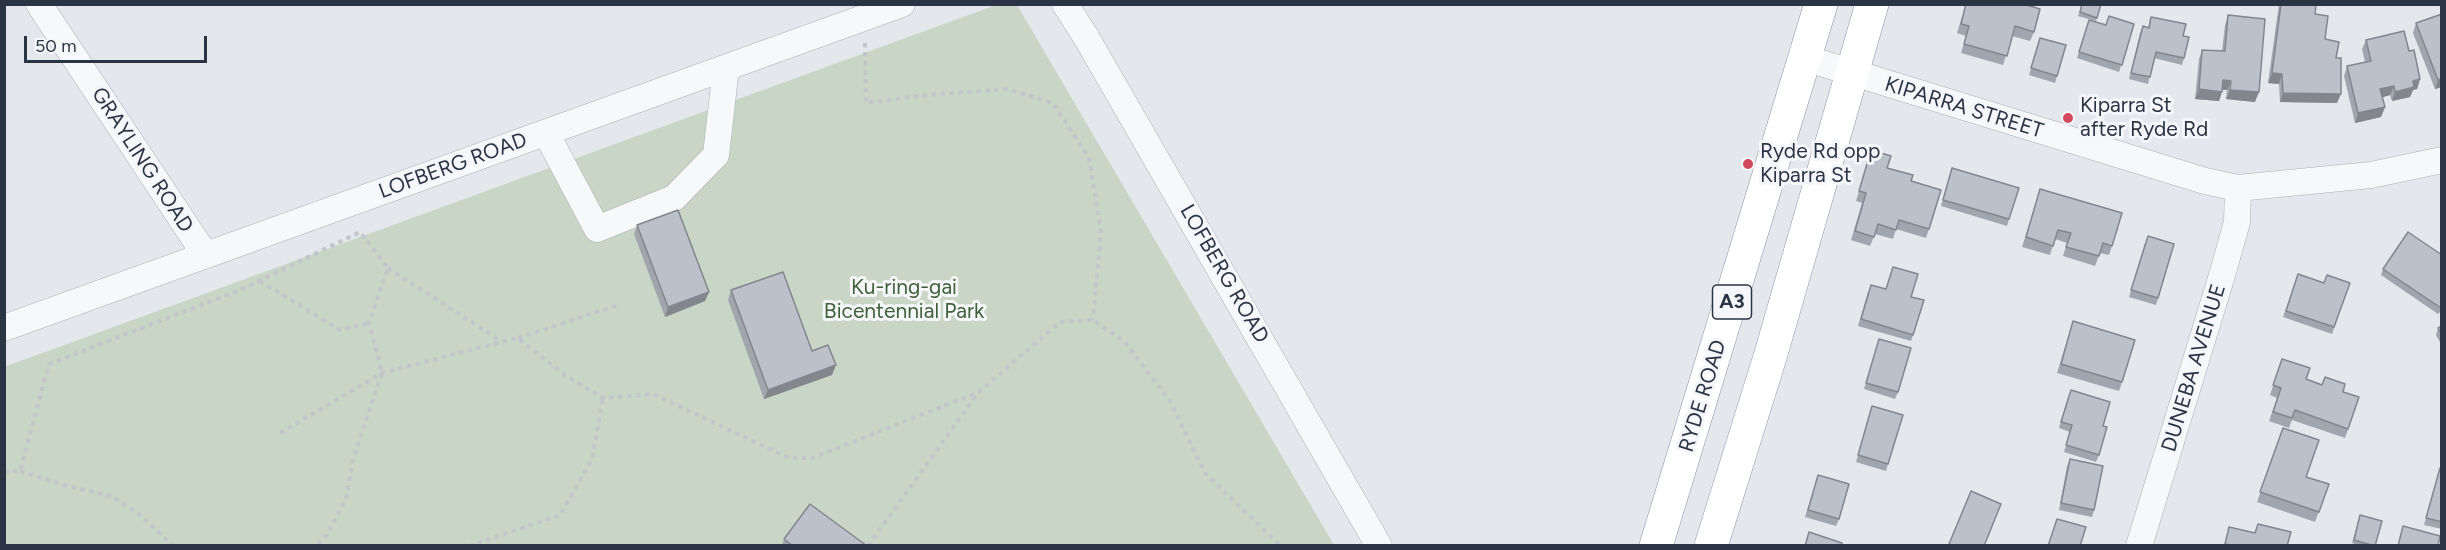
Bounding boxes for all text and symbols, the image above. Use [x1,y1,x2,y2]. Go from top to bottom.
scale bar [27,24,210,62]
text: 50 m [35,35,77,57]
street label: KIPARRA STREET [1882,72,2046,144]
street label: GRAYLING ROAD [86,83,198,237]
place label: Kiparra St after Ryde Rd [2080,93,2208,143]
marker: Kiparra St after Ryde Rd [2061,111,2075,125]
street label: LOFBERG ROAD [375,127,531,205]
place label: Ryde Rd opp Kiparra St [1760,139,1880,189]
marker: Ryde Rd opp Kiparra St [1741,157,1755,171]
street label: LOFBERG ROAD [1174,200,1274,348]
park label: Ku-ring-gai Bicentennial Park [824,275,984,325]
street label: DUNEBA AVENUE [2157,281,2231,455]
road number: A3 [1712,285,1752,319]
street label: RYDE ROAD [1674,337,1732,455]

